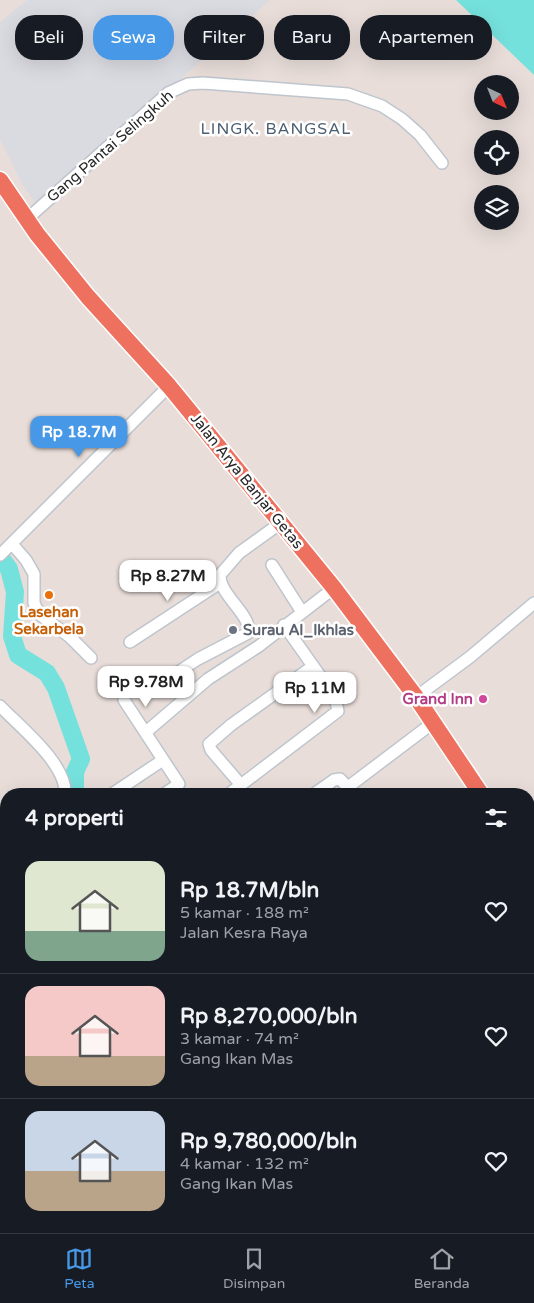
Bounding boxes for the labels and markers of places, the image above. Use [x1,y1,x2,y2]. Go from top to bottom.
pin: Rp 18.7M [27,416,131,458]
pin: Rp 8.27M [116,560,220,602]
marker: Lasehan Sekarbela [43,589,55,601]
place label: Lasehan Sekarbela [14,603,84,638]
place label: Surau Al_Ikhlas [243,621,354,639]
marker: Surau Al_Ikhlas [227,624,239,636]
pin: Rp 9.78M [94,666,198,708]
pin: Rp 11M [274,672,356,714]
place label: Grand Inn [403,690,473,708]
marker: Grand Inn [477,693,489,705]

